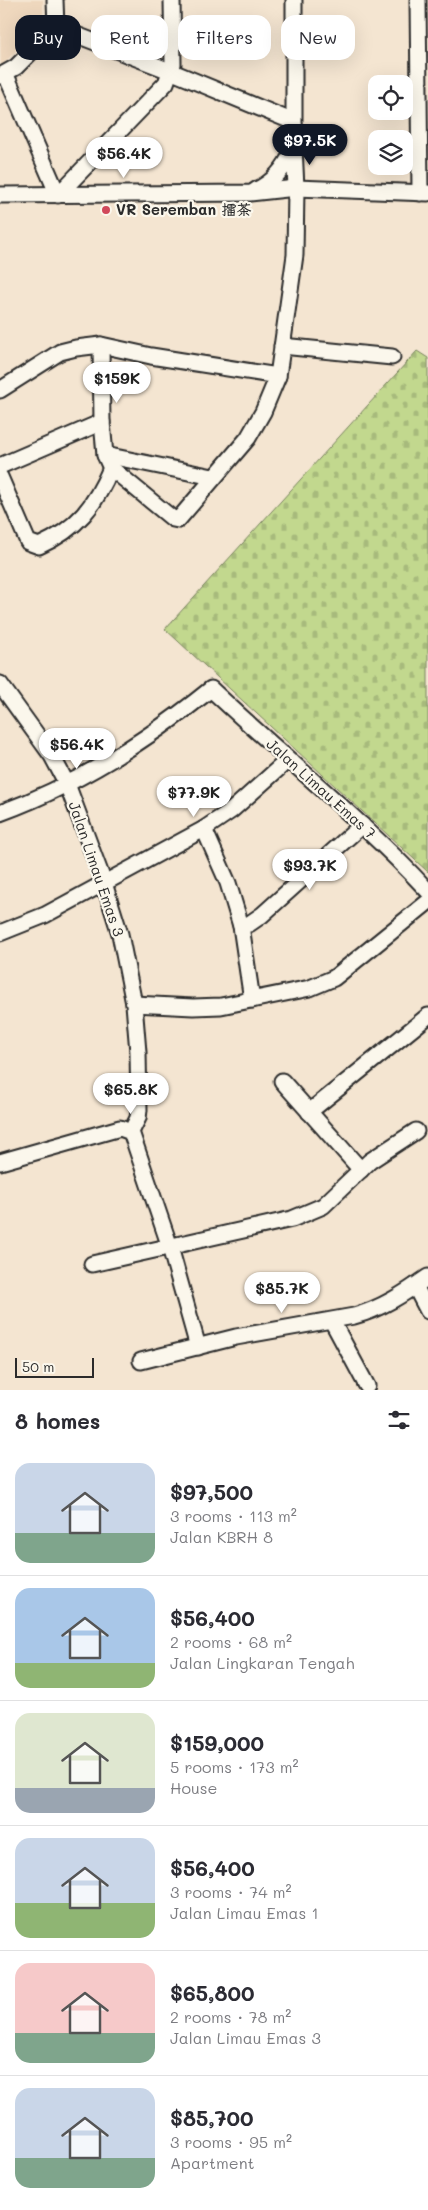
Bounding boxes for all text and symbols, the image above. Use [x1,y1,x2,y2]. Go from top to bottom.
chip: Buy [15,15,81,60]
chip: Rent [91,15,168,60]
chip: Filters [178,15,271,60]
chip: New [281,15,355,60]
map controls [368,75,413,175]
button: locate [368,75,413,120]
pin: $97.5K [269,124,351,166]
text: $97.5K [283,129,337,150]
button: layers [368,130,413,175]
pin: $56.4K [83,136,165,179]
text: $56.4K [97,142,151,163]
place label: VR Seremban 擂茶 [116,199,251,219]
marker: VR Seremban 擂茶 [100,204,112,216]
pin: $159K [82,362,152,404]
text: $159K [94,367,140,388]
pin: $56.4K [36,728,118,770]
text: $56.4K [50,733,104,754]
street label: Jalan Limau Emas 7 [263,734,381,843]
pin: $77.9K [153,776,235,818]
text: $77.9K [168,781,220,802]
street label: Jalan Limau Emas 3 [64,799,129,939]
pin: $93.7K [269,848,351,891]
text: $93.7K [283,854,337,875]
pin: $65.8K [90,1072,172,1115]
text: $65.8K [104,1078,158,1099]
pin: $85.7K [241,1272,323,1314]
text: $85.7K [255,1277,309,1298]
scale bar [15,1355,94,1378]
text: 50 m [22,1357,54,1376]
icon: filters [385,1406,413,1434]
text: 8 homes [15,1407,100,1434]
text: $97,500 [170,1478,253,1505]
icon: home [55,1483,115,1543]
text: 3 rooms · 113 m² [170,1505,297,1526]
text: Jalan KBRH 8 [170,1526,273,1547]
text: $56,400 [170,1604,255,1631]
icon: home [55,1608,115,1668]
text: 2 rooms · 68 m² [170,1631,292,1652]
text: Jalan Lingkaran Tengah [170,1652,355,1673]
text: $159,000 [170,1729,264,1756]
icon: home [55,1733,115,1793]
text: 5 rooms · 173 m² [170,1756,299,1777]
text: House [170,1777,217,1798]
text: $56,400 [170,1854,255,1881]
icon: home [55,1858,115,1918]
text: 3 rooms · 74 m² [170,1881,291,1902]
text: Jalan Limau Emas 1 [170,1902,319,1923]
text: $65,800 [170,1979,254,2006]
icon: home [55,1983,115,2043]
text: 2 rooms · 78 m² [170,2006,291,2027]
text: Jalan Limau Emas 3 [170,2027,321,2048]
text: $85,700 [170,2104,253,2131]
icon: home [55,2108,115,2168]
text: 3 rooms · 95 m² [170,2131,292,2152]
text: Apartment [170,2152,255,2173]

